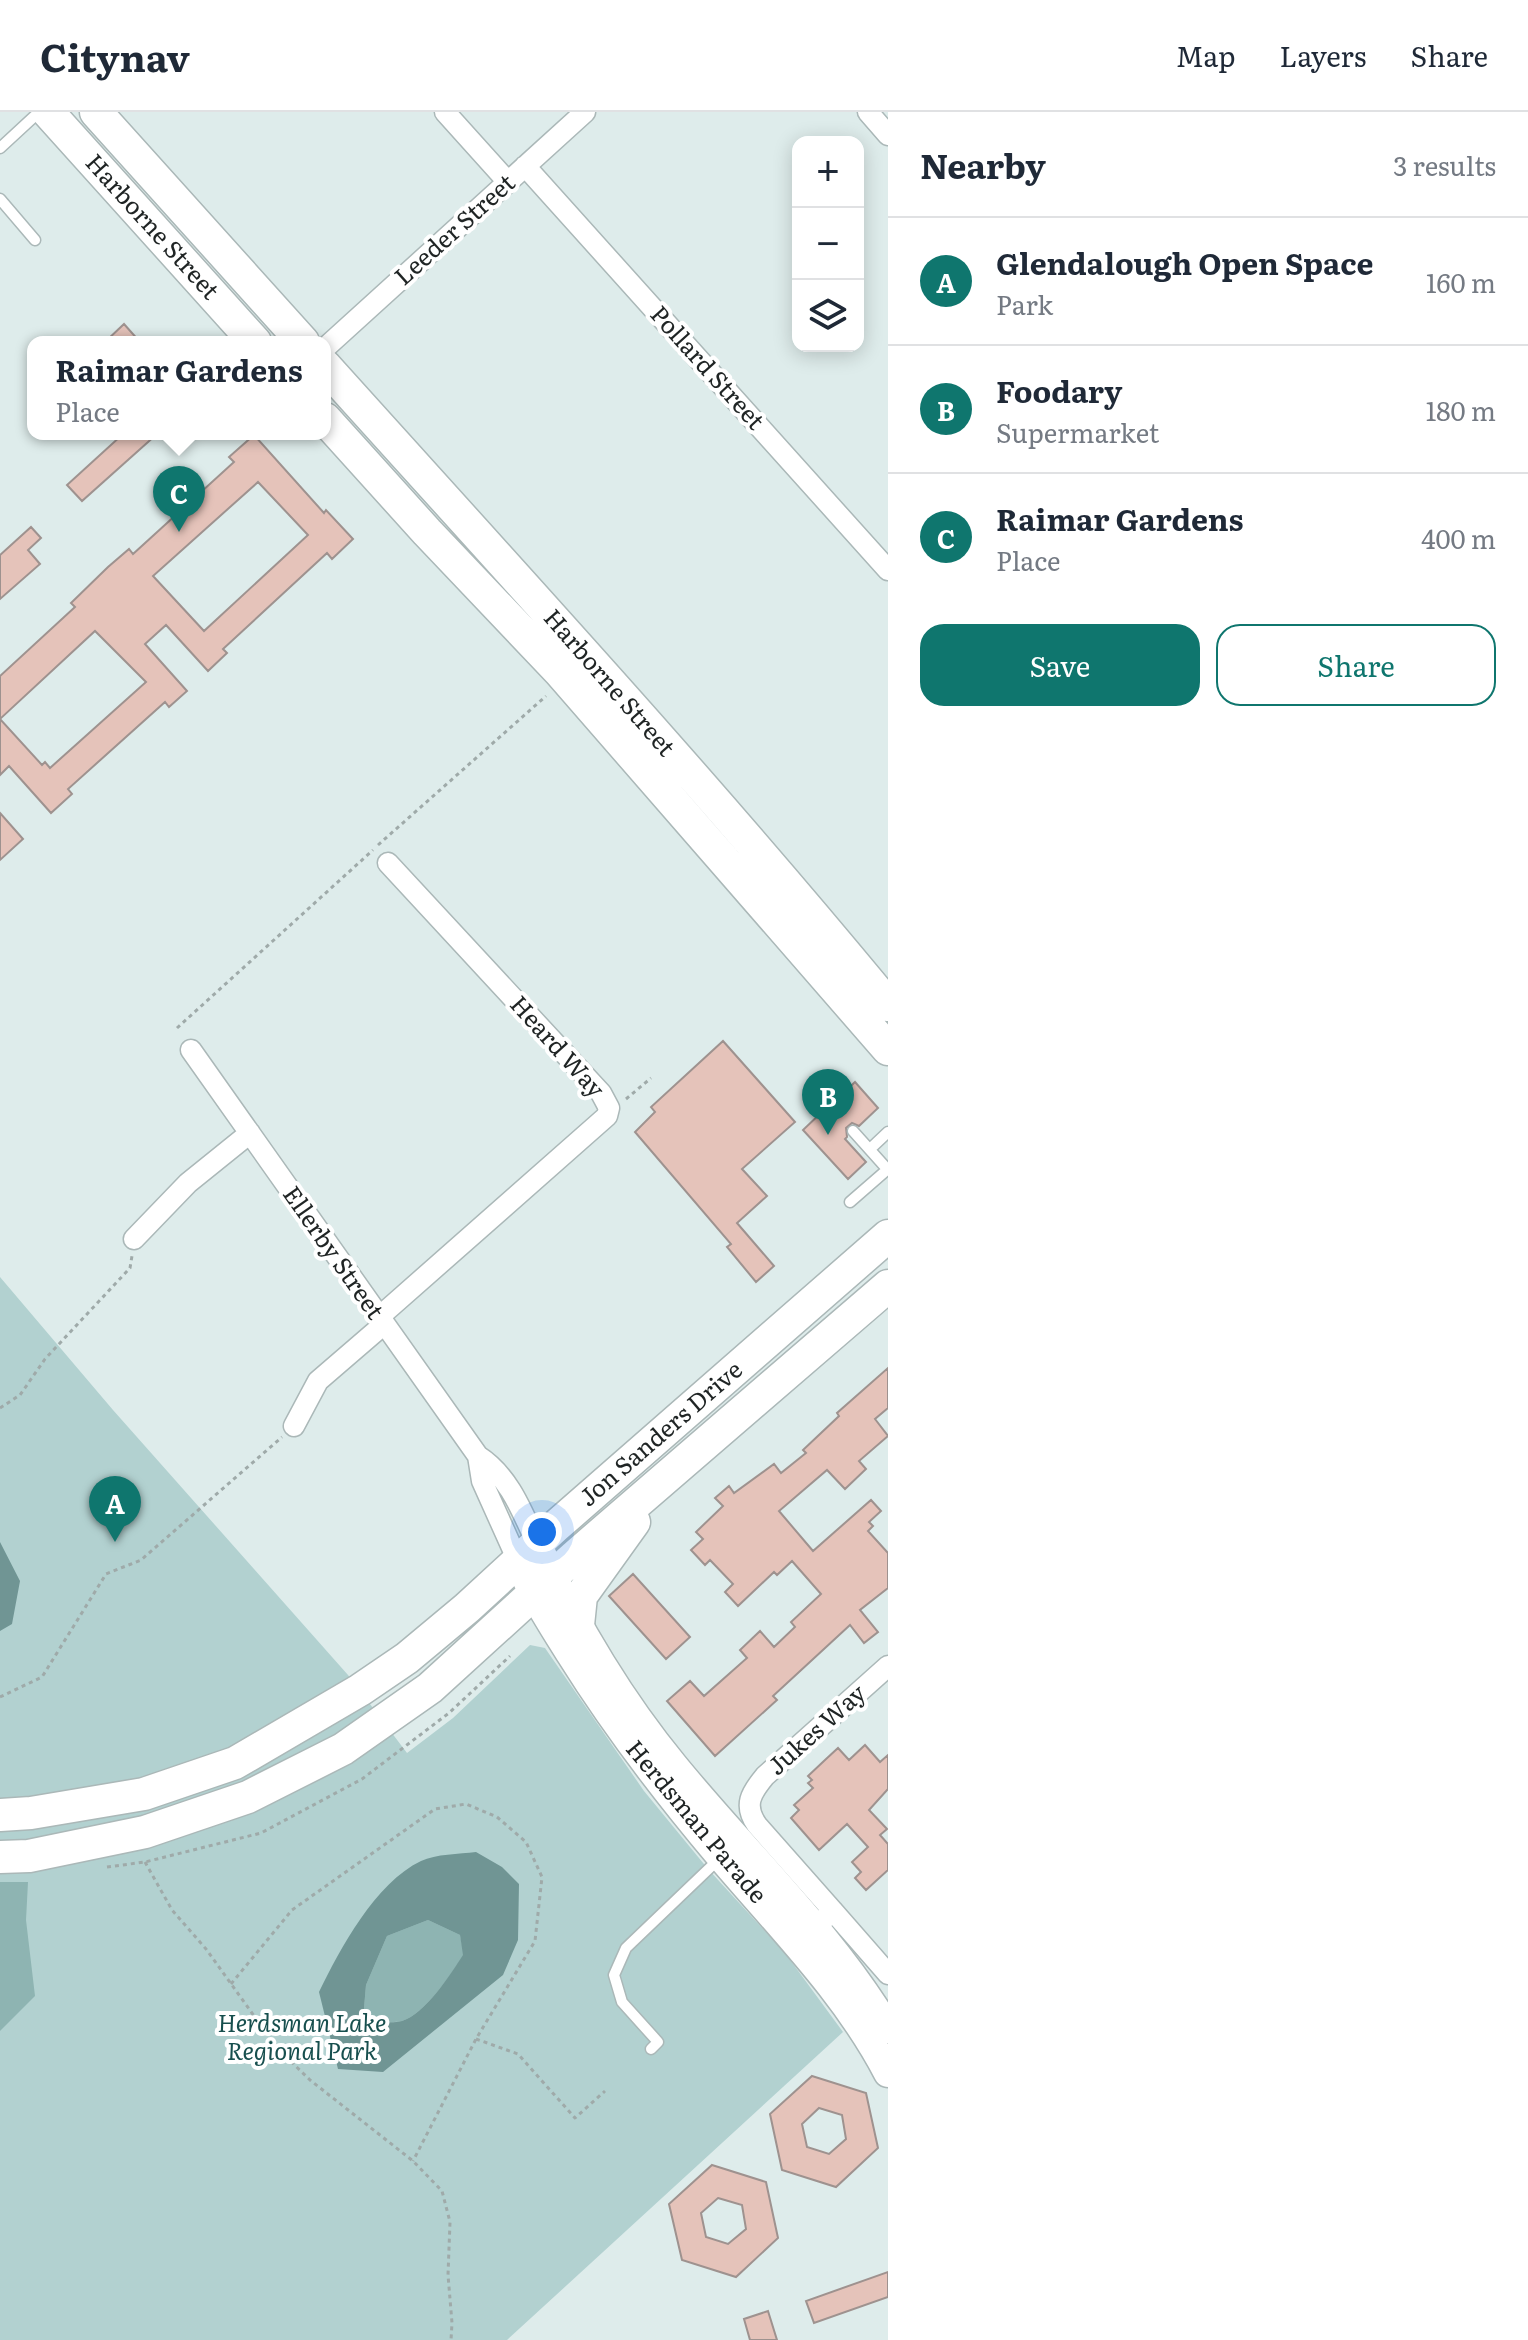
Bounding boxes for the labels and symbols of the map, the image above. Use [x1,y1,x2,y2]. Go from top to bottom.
street label: Harborne Street [79,145,229,306]
street label: Leeder Street [385,164,522,292]
street label: Pollard Street [644,297,774,436]
pin: C [153,466,205,532]
street label: Harborne Street [537,600,685,763]
street label: Heard Way [503,986,614,1104]
pin: B [802,1069,854,1135]
street label: Ellerby Street [276,1178,394,1326]
street label: Jon Sanders Drive [570,1351,749,1513]
pin: A [89,1476,141,1542]
your location [522,1512,562,1552]
street label: Jukes Way [759,1674,872,1782]
street label: Herdsman Parade [619,1731,777,1910]
park label: Herdsman Lake Regional Park [218,2004,386,2067]

